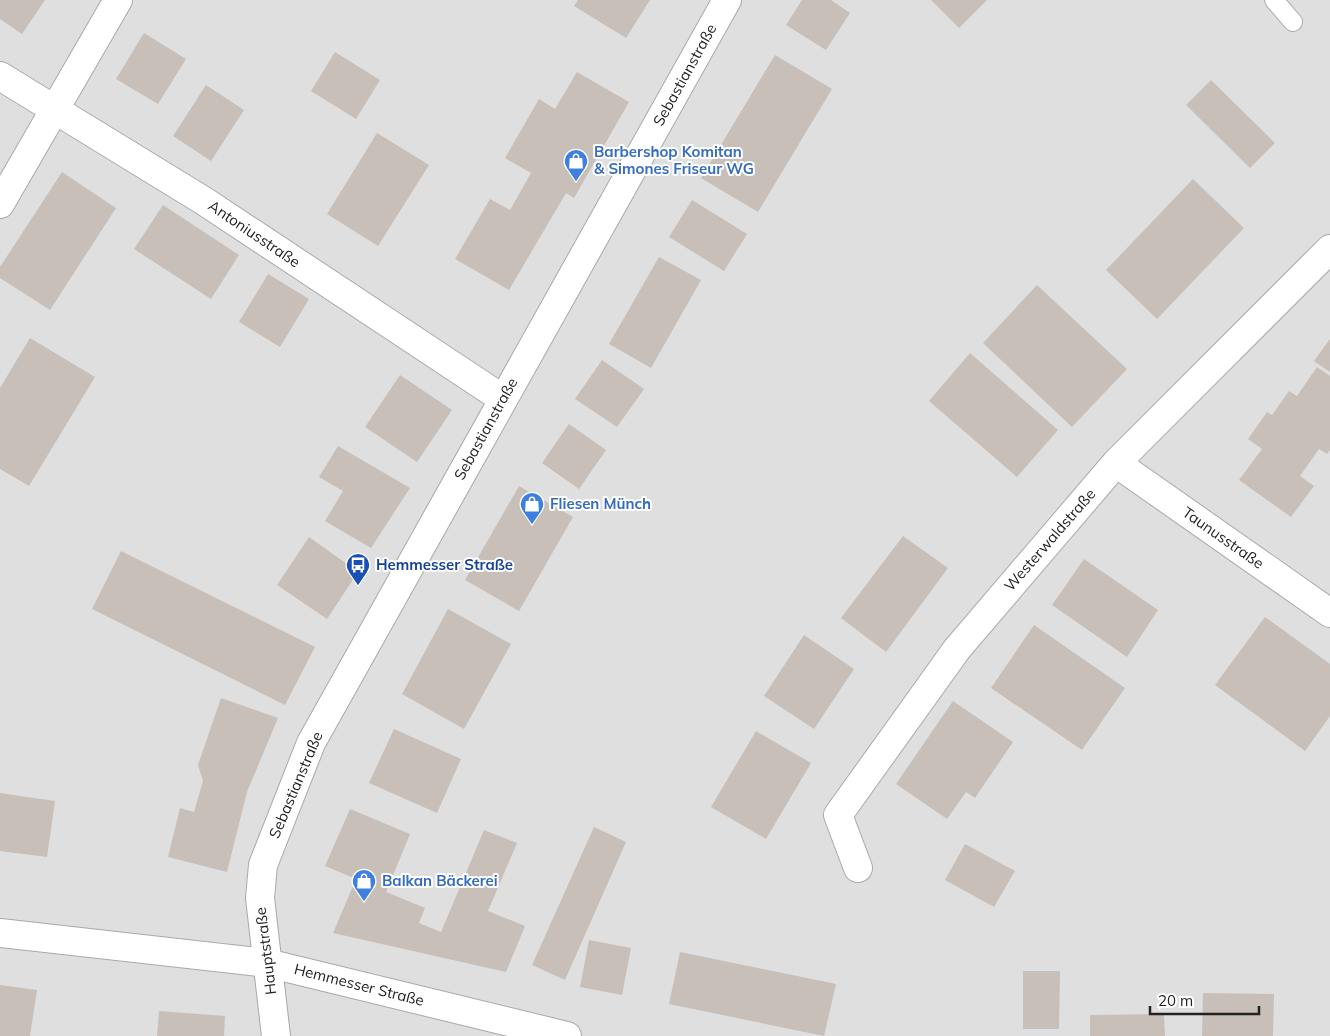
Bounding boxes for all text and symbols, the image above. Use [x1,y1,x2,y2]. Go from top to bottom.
street label: Sebastianstraße [649,20,721,129]
place label: Barbershop Komitan & Simones Friseur WG [594,142,754,178]
shop icon: Barbershop Komitan & Simones Friseur WG [563,148,589,182]
street label: Antoniusstraße [205,196,304,271]
street label: Sebastianstraße [450,374,522,483]
street label: Westerwaldstraße [1000,485,1099,595]
shop icon: Fliesen Münch [519,491,545,525]
place label: Fliesen Münch [550,494,651,513]
street label: Taunusstraße [1179,503,1268,573]
bus stop icon: Hemmesser Straße [345,552,371,586]
place label: Hemmesser Straße [376,555,513,574]
street label: Sebastianstraße [264,729,327,841]
shop icon: Balkan Bäckerei [351,868,377,902]
place label: Balkan Bäckerei [382,871,498,890]
street label: Hauptstraße [251,906,280,996]
street label: Hemmesser Straße [292,959,426,1010]
scale bar [1150,984,1259,1016]
text: 20 m [1158,991,1193,1010]

